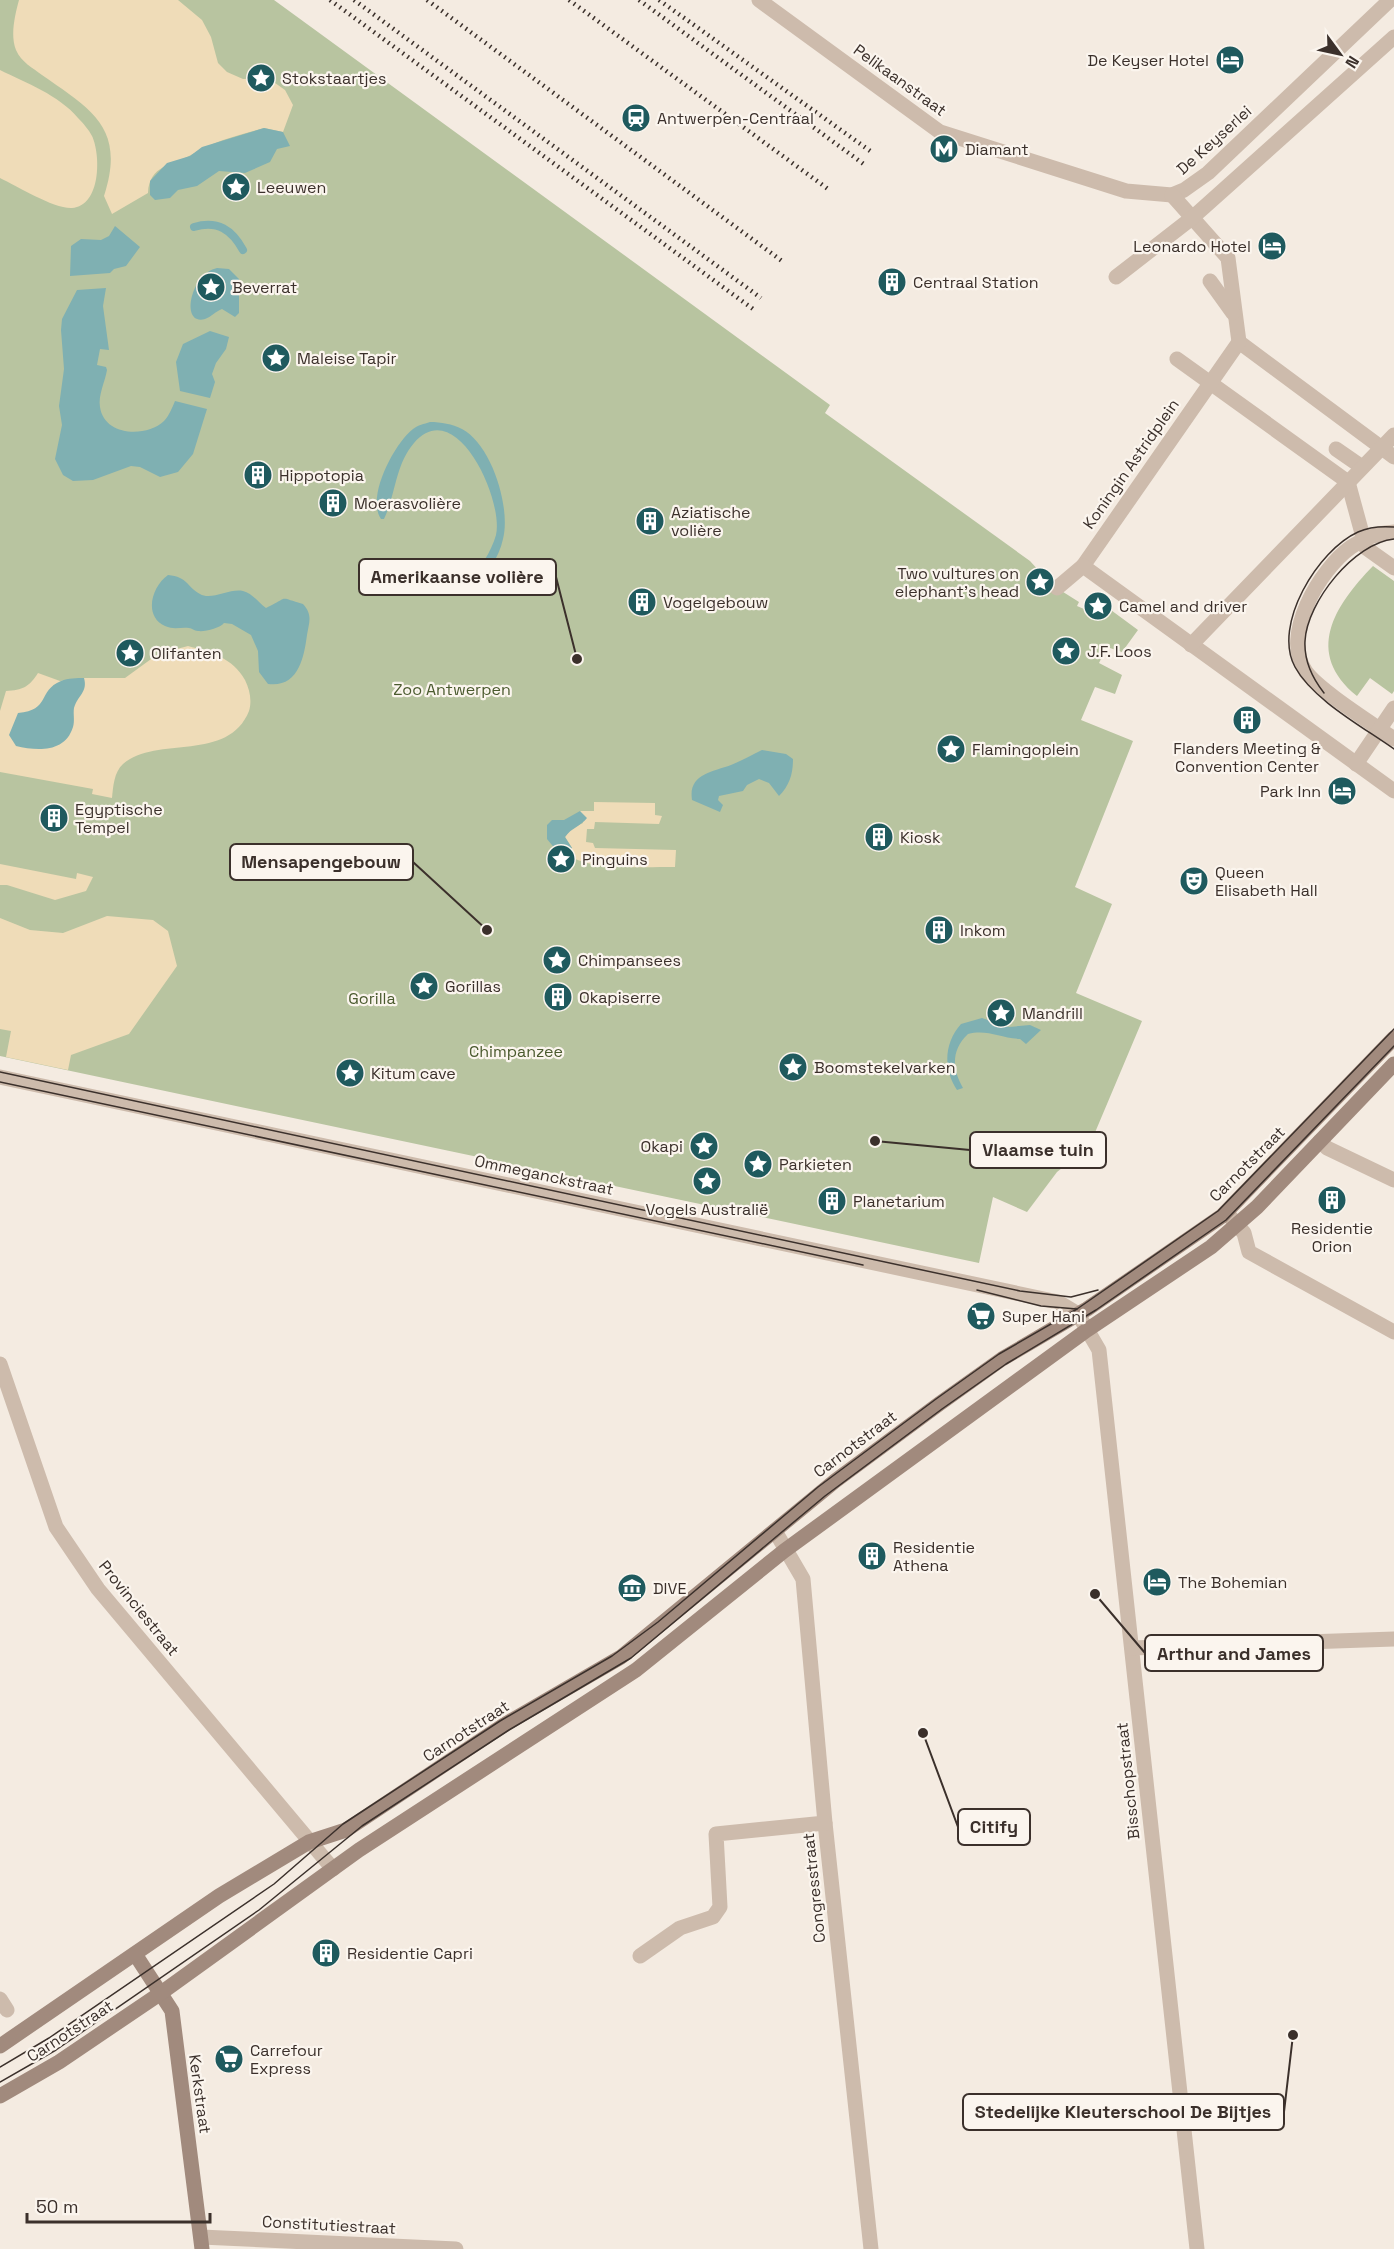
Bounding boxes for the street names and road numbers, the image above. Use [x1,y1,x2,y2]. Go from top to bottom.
street label: Pelikaanstraat [849,39,951,121]
street label: De Keyserlei [1172,101,1256,179]
street label: Koningin Astridplein [1078,395,1184,533]
street label: Carnotstraat [1205,1122,1289,1206]
street label: Ommeganckstraat [473,1150,615,1200]
street label: Carnotstraat [809,1406,901,1482]
street label: Provinciestraat [94,1556,184,1660]
street label: Carnotstraat [419,1695,513,1767]
street label: Bisschopstraat [1111,1721,1145,1841]
street label: Congresstraat [798,1832,830,1944]
street label: Carnotstraat [23,1995,117,2067]
street label: Kerkstraat [184,2053,216,2135]
street label: Constitutiestraat [262,2211,396,2239]

